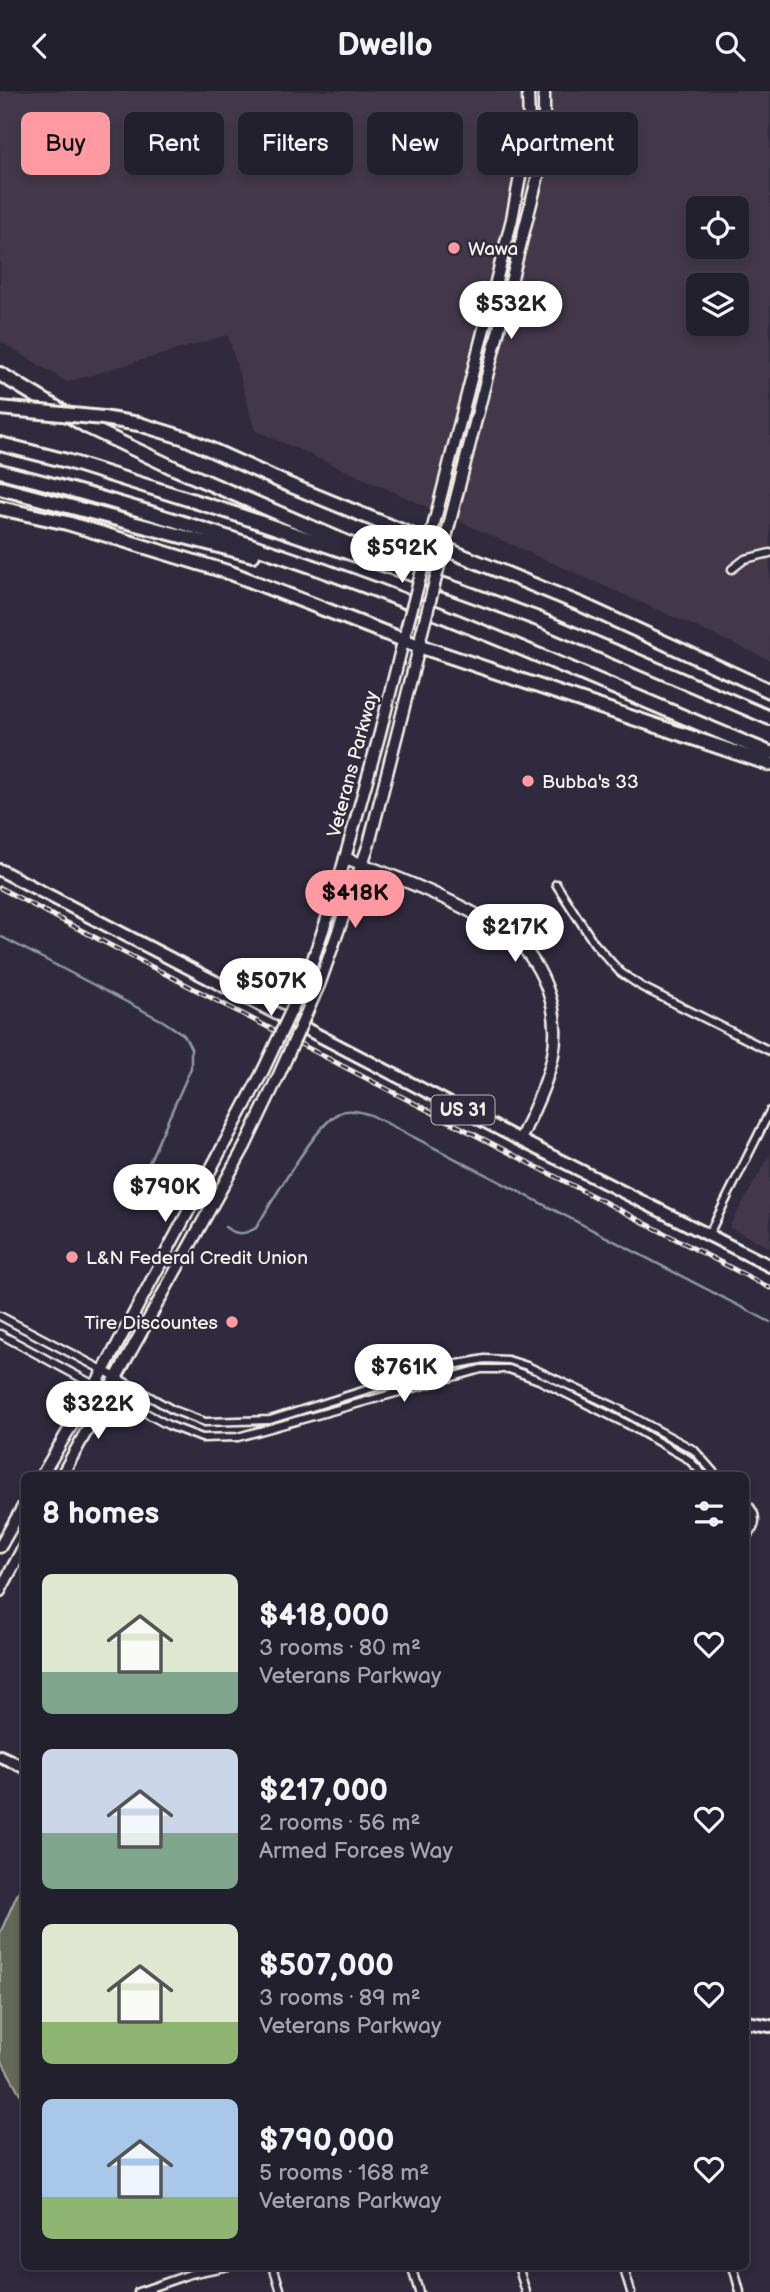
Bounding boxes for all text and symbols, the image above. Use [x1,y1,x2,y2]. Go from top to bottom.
text: Dwello [337,26,433,65]
icon: back [21,27,59,65]
icon: search [711,27,749,65]
chip: Buy [21,112,110,175]
chip: Rent [124,112,224,175]
chip: Filters [238,112,353,175]
chip: New [367,112,463,175]
chip: Apartment [477,112,638,175]
map controls [686,196,749,336]
button: locate [686,196,749,259]
place label: Wawa [468,238,518,261]
marker: Wawa [446,240,462,256]
button: layers [686,273,749,336]
pin: $532K [462,281,560,341]
text: $532K [475,290,547,318]
pin: $592K [353,525,451,585]
text: $592K [366,534,438,562]
street label: Veterans Parkway [323,688,384,840]
place label: Bubba's 33 [542,771,639,794]
marker: Bubba's 33 [520,773,536,789]
pin: $418K [306,871,404,930]
text: $418K [321,879,389,907]
pin: $217K [466,905,564,964]
text: $217K [482,913,548,941]
pin: $507K [222,958,320,1018]
text: $507K [235,967,307,995]
road number: US 31 [432,1095,494,1125]
pin: $790K [116,1165,214,1224]
text: $790K [129,1173,201,1201]
place label: L&N Federal Credit Union [86,1247,308,1270]
marker: L&N Federal Credit Union [64,1249,80,1265]
place label: Tire Discountes [84,1312,218,1335]
marker: Tire Discountes [224,1314,240,1330]
pin: $761K [355,1345,453,1404]
text: $761K [371,1353,437,1381]
pin: $322K [49,1381,147,1441]
text: $322K [62,1390,134,1418]
icon: filters [690,1495,728,1533]
text: 8 homes [42,1496,159,1532]
text: $418,000 [259,1598,389,1634]
icon: home [98,1602,182,1686]
icon: heart [690,1625,728,1663]
text: 3 rooms · 80 m² [259,1634,421,1662]
text: Veterans Parkway [259,1662,441,1690]
text: $217,000 [259,1773,388,1809]
icon: home [98,1777,182,1861]
icon: heart [690,1800,728,1838]
text: 2 rooms · 56 m² [259,1809,421,1837]
text: Armed Forces Way [259,1837,453,1865]
text: $507,000 [259,1948,394,1984]
icon: home [98,1952,182,2036]
icon: heart [690,1975,728,2013]
text: 3 rooms · 89 m² [259,1984,421,2012]
text: Veterans Parkway [259,2012,441,2040]
text: $790,000 [259,2123,394,2159]
icon: home [98,2127,182,2211]
icon: heart [690,2150,728,2188]
text: 5 rooms · 168 m² [259,2159,429,2187]
text: Veterans Parkway [259,2187,441,2215]

